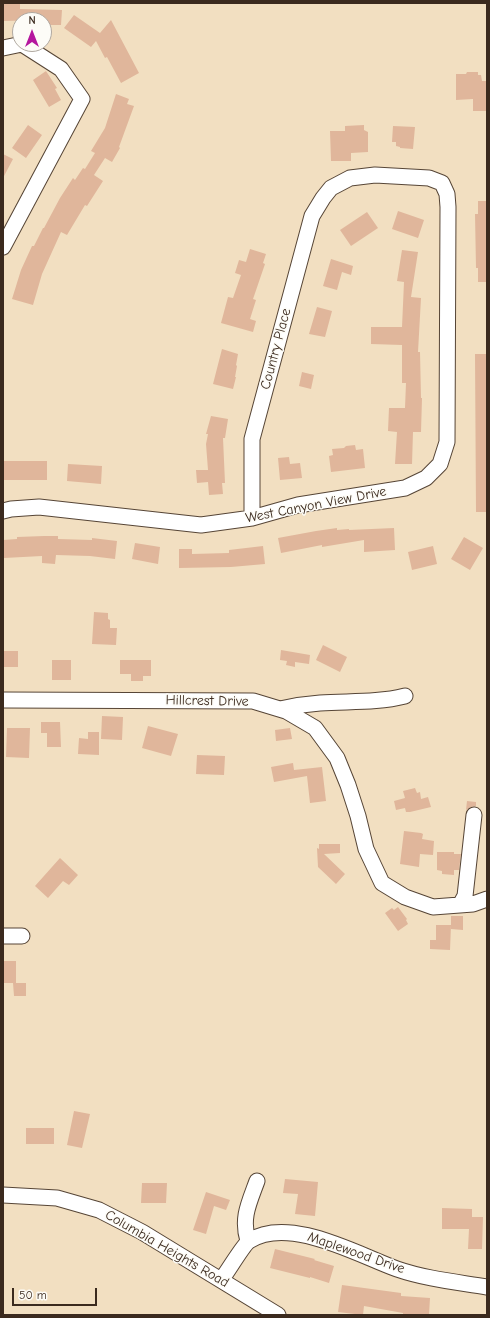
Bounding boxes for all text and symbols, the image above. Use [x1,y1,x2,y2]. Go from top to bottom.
north arrow [12,12,52,52]
text: N [28,14,36,27]
street label: Country Place [257,307,295,391]
street label: West Canyon View Drive [244,483,388,527]
street label: Hillcrest Drive [165,692,249,710]
street label: Columbia Heights Road [102,1207,232,1291]
street label: Maplewood Drive [305,1229,407,1277]
scale bar [14,1280,99,1306]
text: 50 m [19,1288,47,1302]

